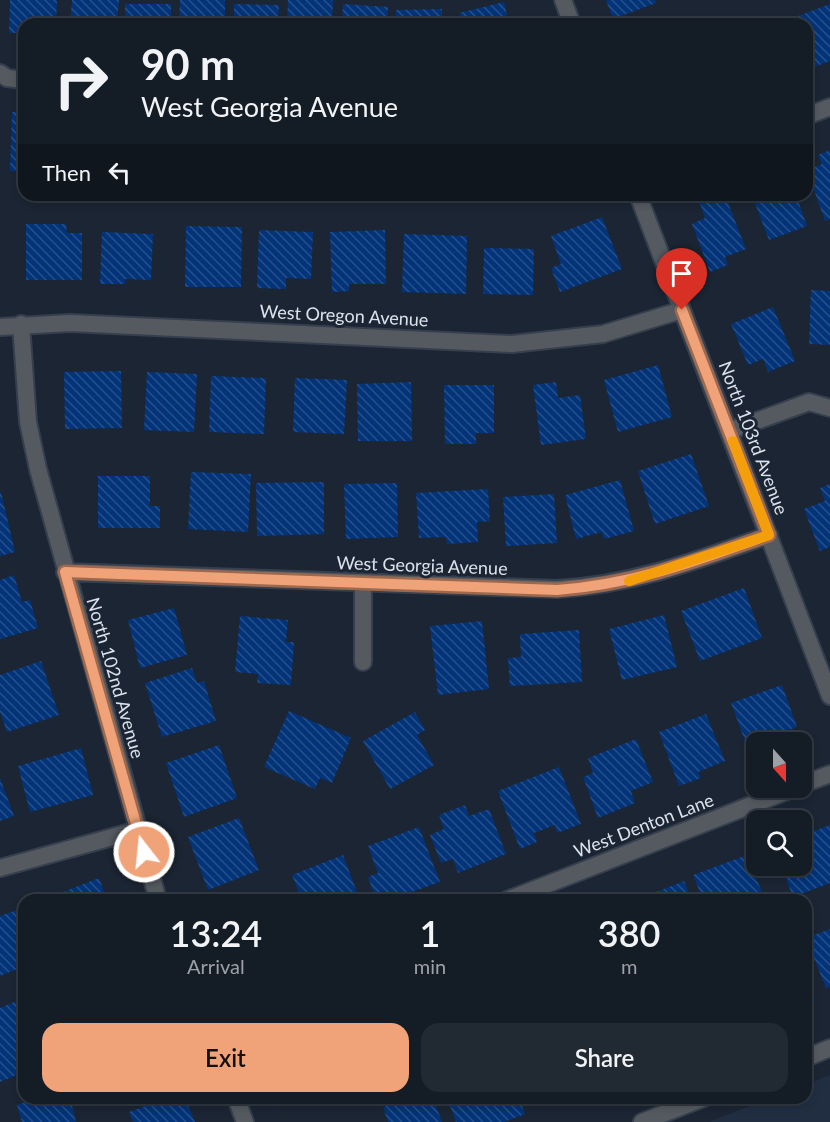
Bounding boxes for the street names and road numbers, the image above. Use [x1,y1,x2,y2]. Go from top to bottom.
street label: West Oregon Avenue [259,300,429,330]
street label: North 103rd Avenue [715,358,793,517]
street label: West Georgia Avenue [336,551,508,579]
street label: North 102nd Avenue [82,595,149,761]
street label: West Denton Lane [571,788,717,862]

